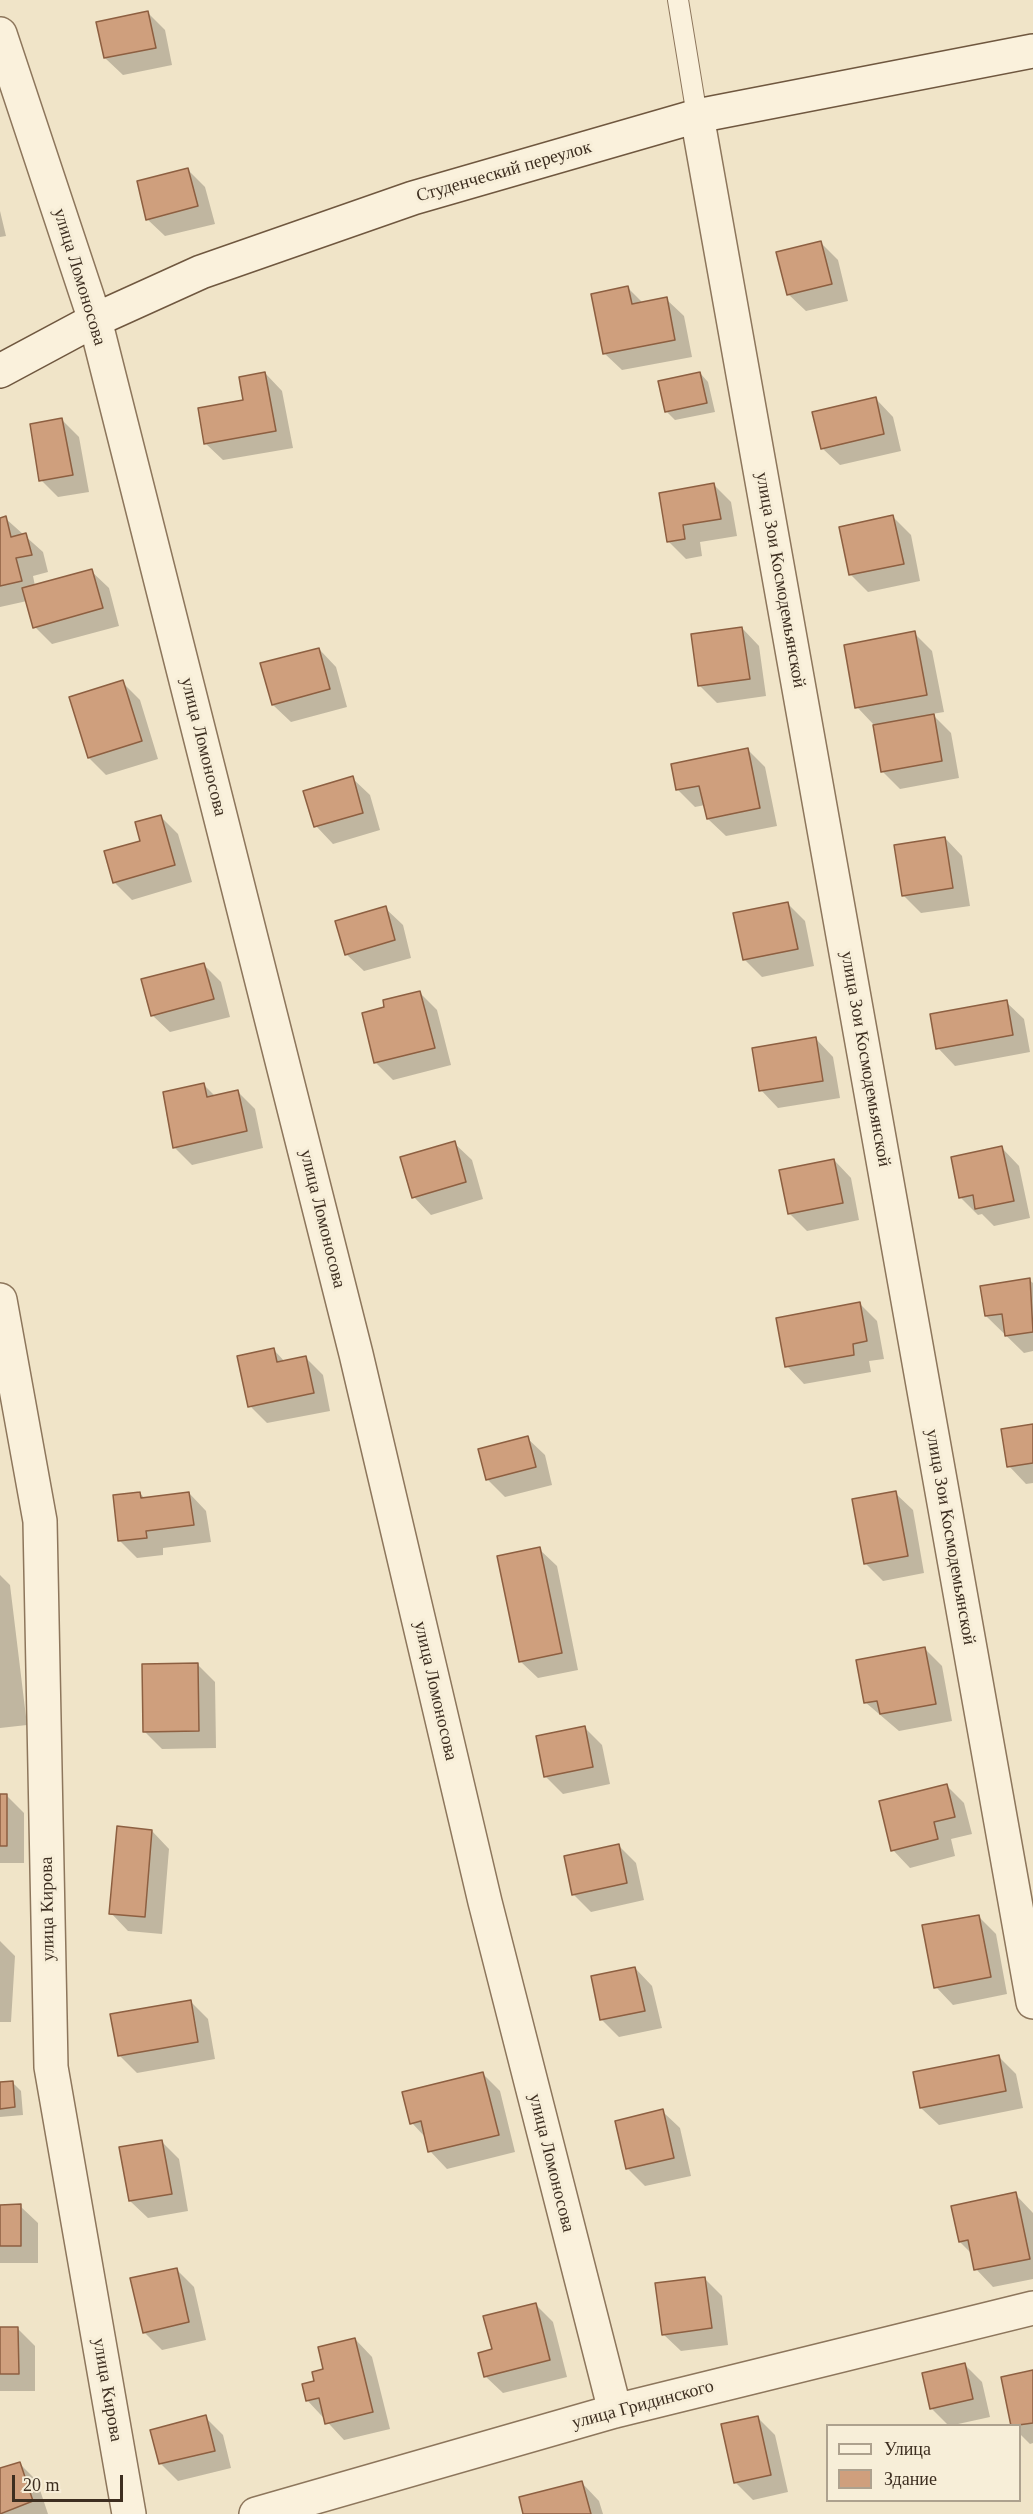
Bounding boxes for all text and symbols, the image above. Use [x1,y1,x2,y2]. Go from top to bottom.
street label: Студенческий переулок [414,137,594,207]
street label: улица Ломоносова [48,206,110,348]
street label: улица Зои Космодемьянской [750,470,810,690]
street label: улица Ломоносова [175,675,231,819]
street label: улица Зои Космодемьянской [835,949,895,1169]
street label: улица Ломоносова [294,1147,350,1291]
street label: улица Зои Космодемьянской [920,1427,980,1647]
street label: улица Ломоносова [408,1619,462,1763]
street label: улица Кирова [36,1856,60,1962]
street label: улица Ломоносова [523,2091,579,2235]
street label: улица Кирова [87,2337,127,2443]
street label: улица Гридинского [570,2376,716,2434]
legend [826,2424,1021,2502]
text: Улица [884,2439,931,2459]
scale bar [15,2463,126,2501]
text: Здание [884,2469,937,2489]
text: 20 m [23,2475,60,2495]

